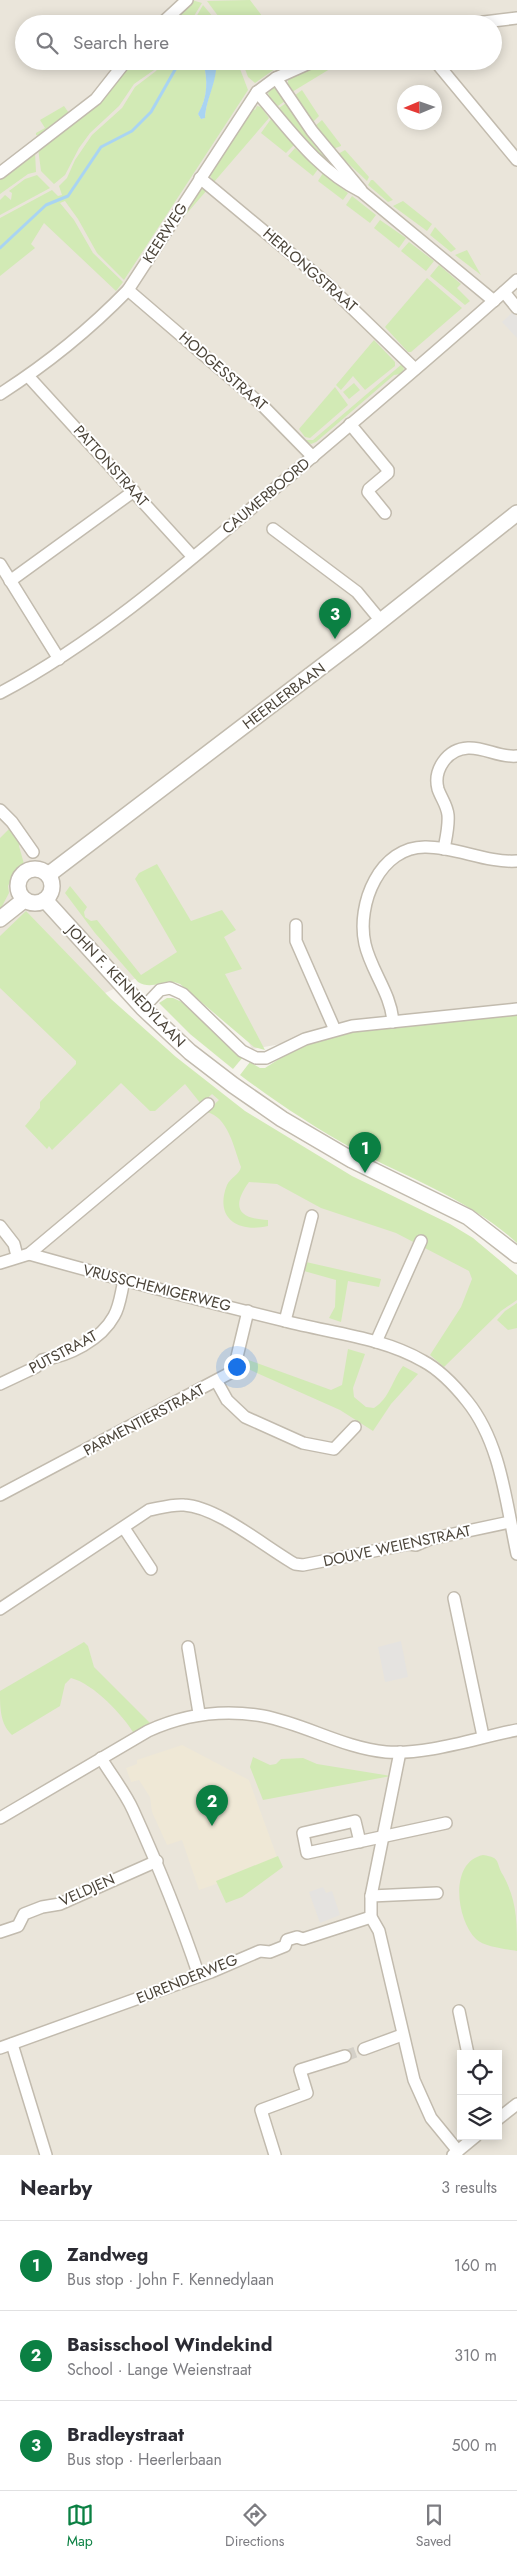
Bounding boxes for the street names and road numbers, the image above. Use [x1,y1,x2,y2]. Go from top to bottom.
street label: KEERWEG [137,198,193,268]
street label: HERLONGSTRAAT [258,223,362,317]
street label: HODGESSTRAAT [174,326,272,416]
street label: PATTONSTRAAT [68,420,154,512]
street label: CAUMERBOORD [217,453,315,539]
street label: HEERLERBAAN [238,657,330,735]
street label: JOHN F. KENNEDYLAAN [60,918,191,1052]
street label: VRUSSCHEMIGERWEG [80,1259,234,1317]
street label: PUTSTRAAT [25,1325,101,1379]
street label: PARMENTIERSTRAAT [79,1379,209,1461]
street label: DOUVE WEIENSTRAAT [321,1520,473,1572]
street label: VELDJEN [56,1868,118,1912]
street label: EURENDERWEG [133,1949,241,2009]

